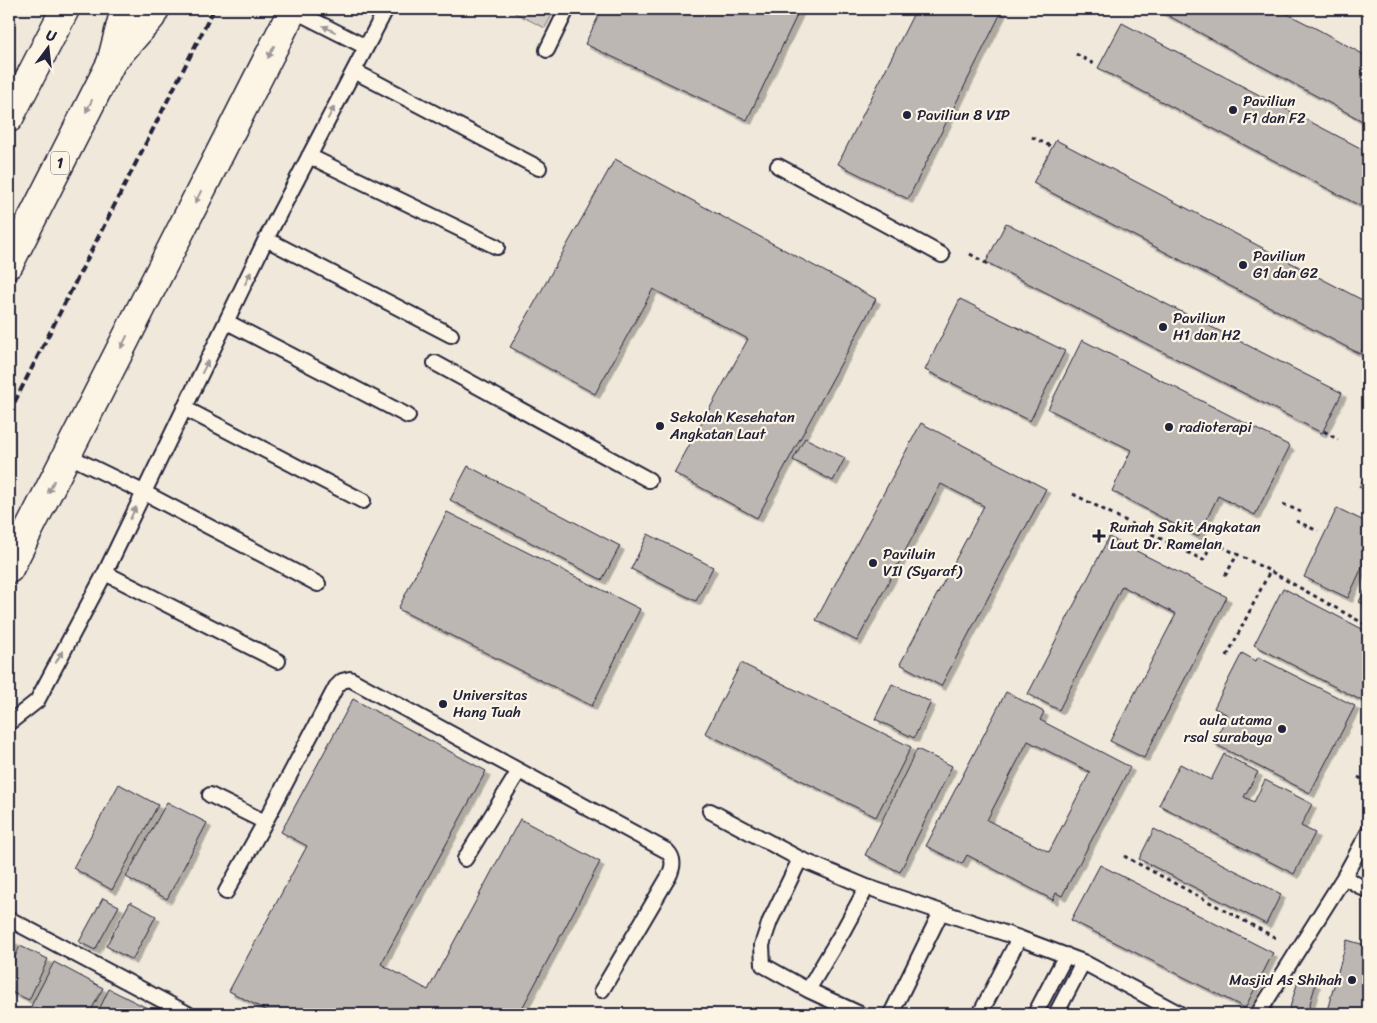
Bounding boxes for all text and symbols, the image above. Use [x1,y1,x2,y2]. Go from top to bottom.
north arrow [22,22,72,72]
text: U [44,23,60,49]
one-way arrow [322,25,337,33]
one-way arrow [267,45,275,59]
place label: Paviliun F1 dan F2 [1243,88,1306,131]
one-way arrow [85,99,93,114]
place label: Paviliun 8 VIP [917,102,1010,128]
marker: Paviliun F1 dan F2 [1227,104,1239,116]
one-way arrow [327,107,336,120]
marker: Paviliun 8 VIP [901,109,913,121]
road number: 1 [51,152,69,174]
one-way arrow [194,190,202,204]
place label: Paviliun G1 dan G2 [1253,243,1318,286]
marker: Paviliun G1 dan G2 [1237,259,1249,271]
one-way arrow [244,271,252,285]
place label: Paviliun H1 dan H2 [1173,305,1241,348]
marker: Paviliun H1 dan H2 [1157,321,1169,333]
one-way arrow [120,335,128,349]
one-way arrow [201,360,209,374]
place label: Sekolah Kesehatan Angkatan Laut [669,404,795,447]
place label: radioterapi [1179,414,1253,440]
marker: Sekolah Kesehatan Angkatan Laut [654,420,666,432]
marker: radioterapi [1163,421,1175,433]
one-way arrow [47,480,55,494]
one-way arrow [130,506,138,520]
place label: Rumah Sakit Angkatan Laut Dr. Ramelan [1110,514,1261,557]
marker: Rumah Sakit Angkatan Laut Dr. Ramelan [1092,529,1106,543]
place label: Paviluin VII (Syaraf) [883,541,963,584]
marker: Paviluin VII (Syaraf) [867,557,879,569]
one-way arrow [55,650,63,664]
place label: Universitas Hang Tuah [453,682,528,725]
marker: Universitas Hang Tuah [437,698,449,710]
place label: aula utama rsal surabaya [1184,707,1272,750]
marker: aula utama rsal surabaya [1276,723,1288,735]
place label: Masjid As Shihah [1229,967,1342,993]
marker: Masjid As Shihah [1346,974,1358,986]

